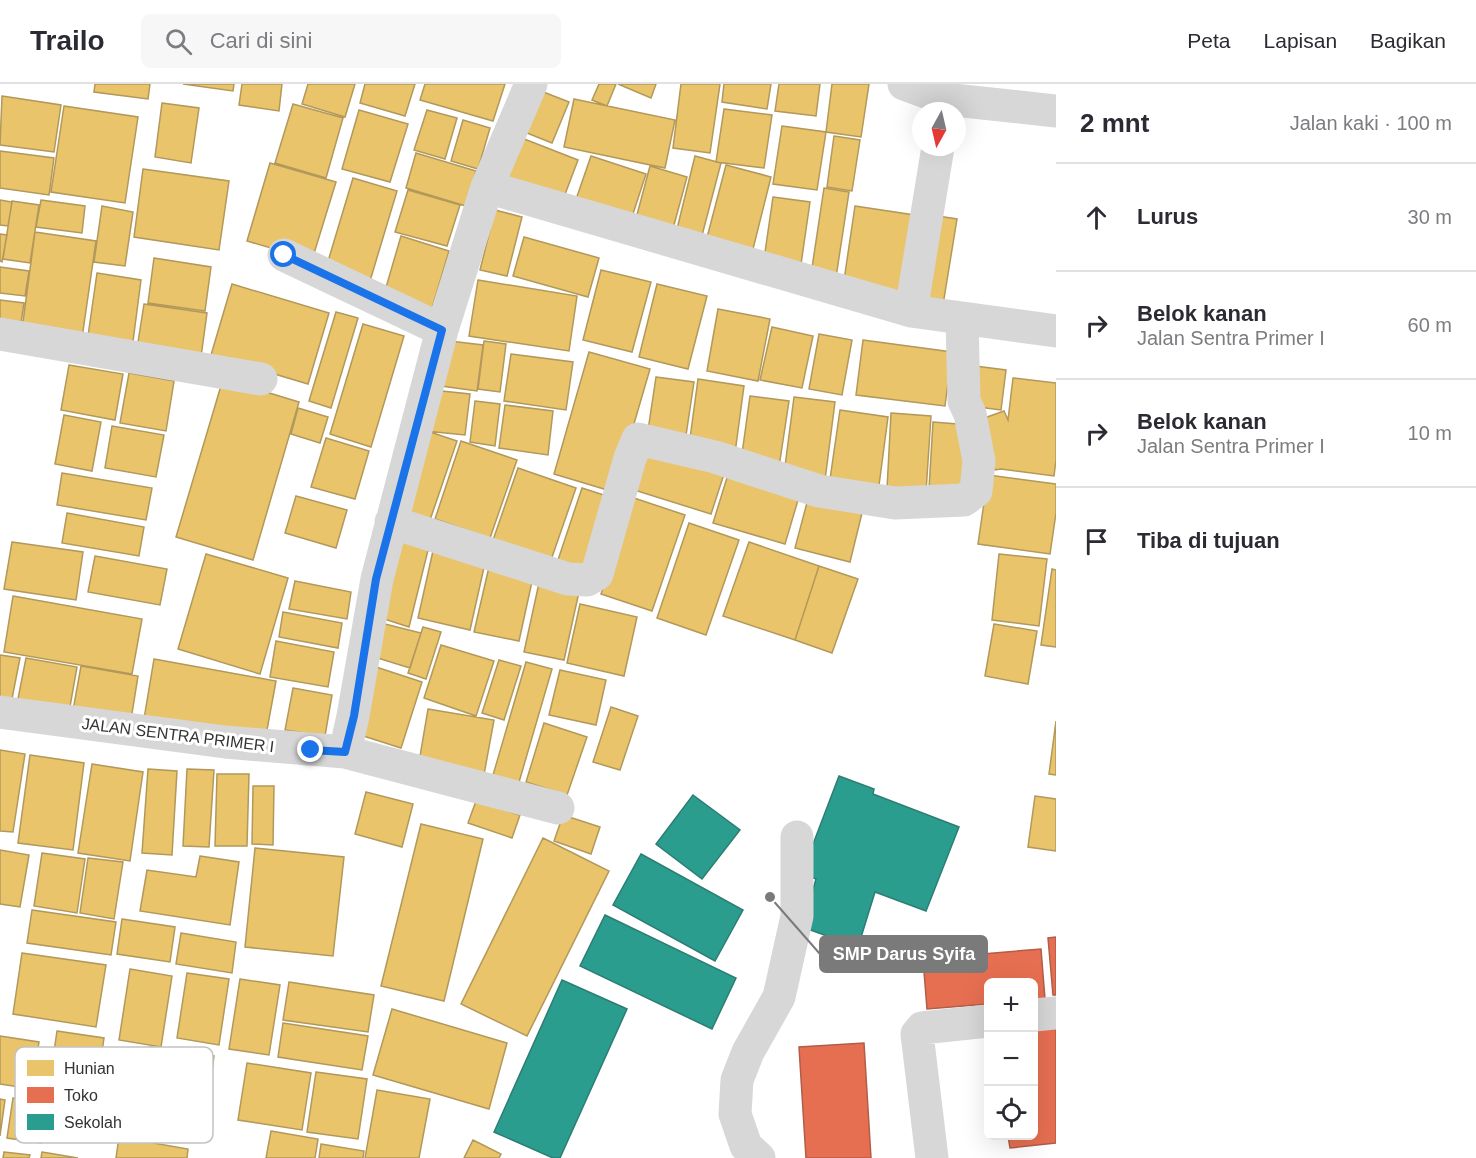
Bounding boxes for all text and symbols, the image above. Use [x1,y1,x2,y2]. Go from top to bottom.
search box [141,14,561,68]
text: Trailo [30,25,105,56]
icon: search [162,25,195,58]
text: Cari di sini [210,28,312,53]
text: Peta [1187,29,1231,52]
text: Lapisan [1264,29,1337,52]
text: Bagikan [1370,29,1446,52]
north arrow [912,102,966,156]
text: 2 mnt [1080,108,1149,138]
text: Jalan kaki · 100 m [1290,112,1452,134]
icon: ahead [1080,201,1113,234]
text: Lurus [1137,204,1198,229]
text: 30 m [1408,206,1452,228]
route start [270,241,296,267]
text: Belok kanan [1137,301,1267,326]
icon: right [1080,309,1113,342]
text: 60 m [1408,314,1452,336]
text: Jalan Sentra Primer I [1137,327,1325,349]
text: Belok kanan [1137,409,1267,434]
icon: right [1080,417,1113,450]
text: 10 m [1408,422,1452,444]
text: Jalan Sentra Primer I [1137,435,1325,457]
icon: arrive [1080,525,1113,558]
text: Tiba di tujuan [1137,528,1280,553]
street label: JALAN SENTRA PRIMER I [81,715,275,755]
route end [297,736,323,762]
callout: SMP Darus Syifa [820,936,987,972]
text: SMP Darus Syifa [833,944,976,964]
map controls [984,978,1038,1140]
button: + [984,978,1038,1032]
button: − [984,1032,1038,1086]
legend [15,1047,213,1143]
text: Hunian [64,1060,115,1077]
button: locate [984,1086,1038,1140]
text: Toko [64,1087,98,1104]
text: Sekolah [64,1114,122,1131]

